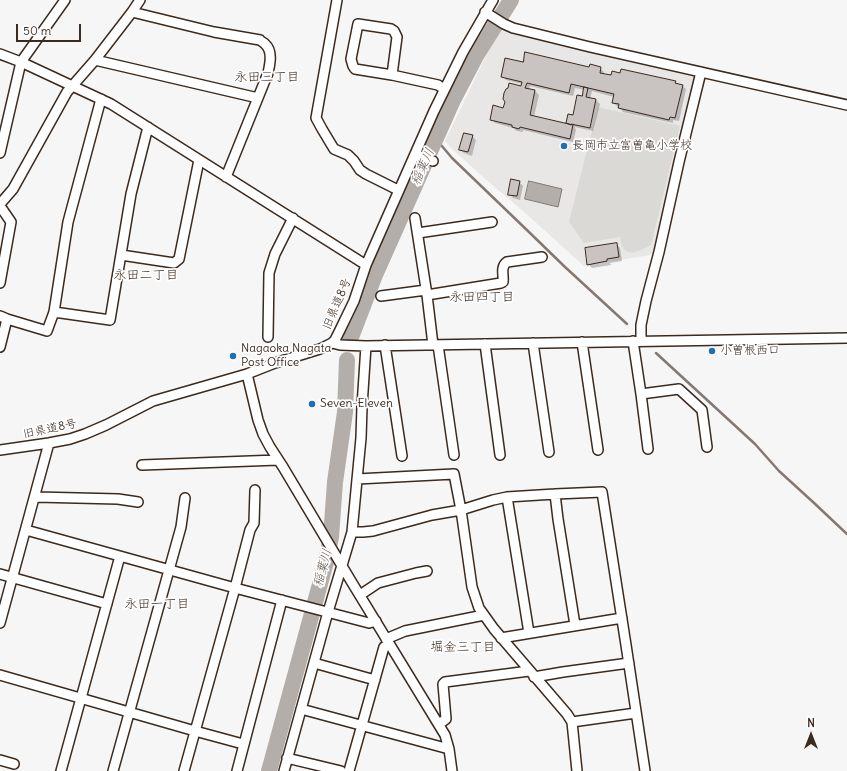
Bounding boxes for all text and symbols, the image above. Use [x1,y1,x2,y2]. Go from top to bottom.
scale bar [18,16,83,42]
text: 50 m [23,23,51,38]
district label: 永田三丁目 [235,69,299,85]
place label: 長岡市立富曽亀小学校 [572,139,692,153]
marker: 長岡市立富曽亀小学校 [559,141,569,151]
water label: 稲葉川 [408,146,438,188]
district label: 永田二丁目 [114,267,178,283]
street label: 旧県道8号 [320,276,354,332]
district label: 永田四丁目 [450,289,514,305]
place label: Nagaoka Nagata Post Office [241,342,331,370]
place label: 小曽根西口 [720,344,780,358]
marker: 小曽根西口 [707,346,717,356]
marker: Nagaoka Nagata Post Office [228,351,238,361]
place label: Seven-Eleven [320,397,393,411]
marker: Seven-Eleven [307,399,317,409]
street label: 旧県道8号 [22,416,78,442]
water label: 稲葉川 [310,547,336,589]
district label: 永田一丁目 [125,596,189,612]
district label: 堀金三丁目 [431,639,495,655]
north arrow [791,715,831,755]
text: N [807,716,815,730]

